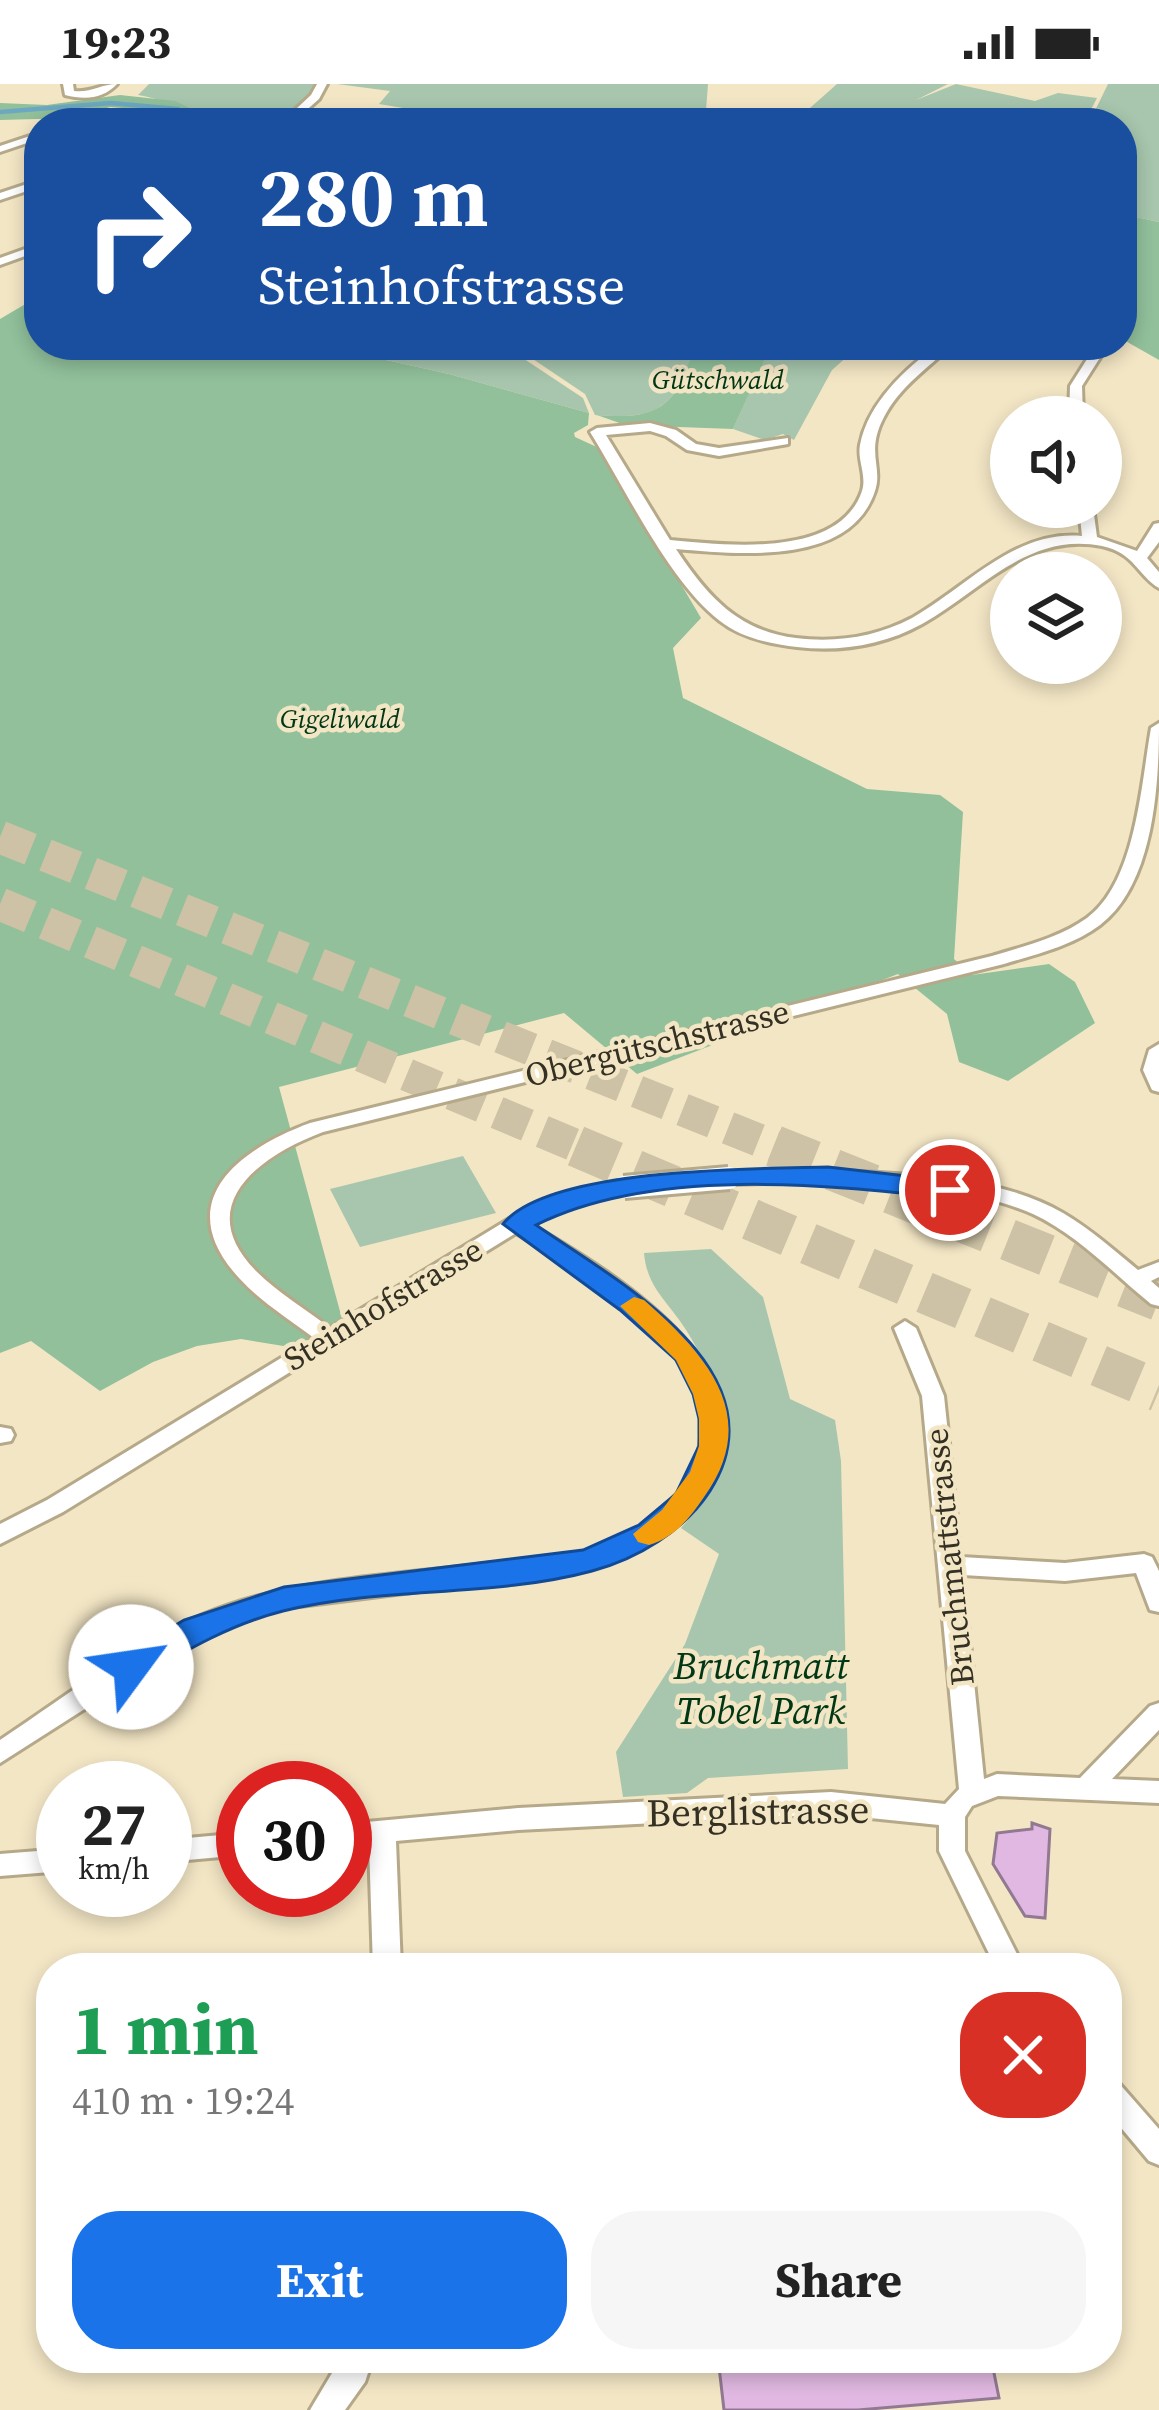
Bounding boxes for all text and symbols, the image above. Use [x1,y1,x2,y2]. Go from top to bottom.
text: 19:23 [60,11,171,73]
text: 280 m [258,139,489,254]
icon: right [60,156,216,312]
text: Steinhofstrasse [258,248,625,322]
park label: Gütschwald [652,361,785,398]
map controls [990,396,1122,684]
button: sound [990,396,1122,528]
button: layers [990,552,1122,684]
park label: Gigeliwald [280,700,401,737]
street label: Obergütschstrasse [520,988,794,1098]
pin [899,1139,1001,1241]
icon: arrive [917,1157,983,1223]
street label: Steinhofstrasse [275,1227,491,1381]
street label: Bruchmattstrasse [913,1426,985,1688]
position arrow [68,1604,194,1730]
park label: Bruchmatt Tobel Park [672,1639,850,1737]
speed limit sign: 30 [216,1761,372,1917]
text: 27 [81,1783,147,1865]
street label: Berglistrasse [646,1783,870,1839]
text: km/h [78,1848,150,1889]
text: 1 min [72,1979,259,2078]
button: close [960,1992,1086,2118]
text: 410 m · 19:24 [72,2074,294,2127]
button: Exit [72,2211,567,2349]
button: Share [591,2211,1086,2349]

